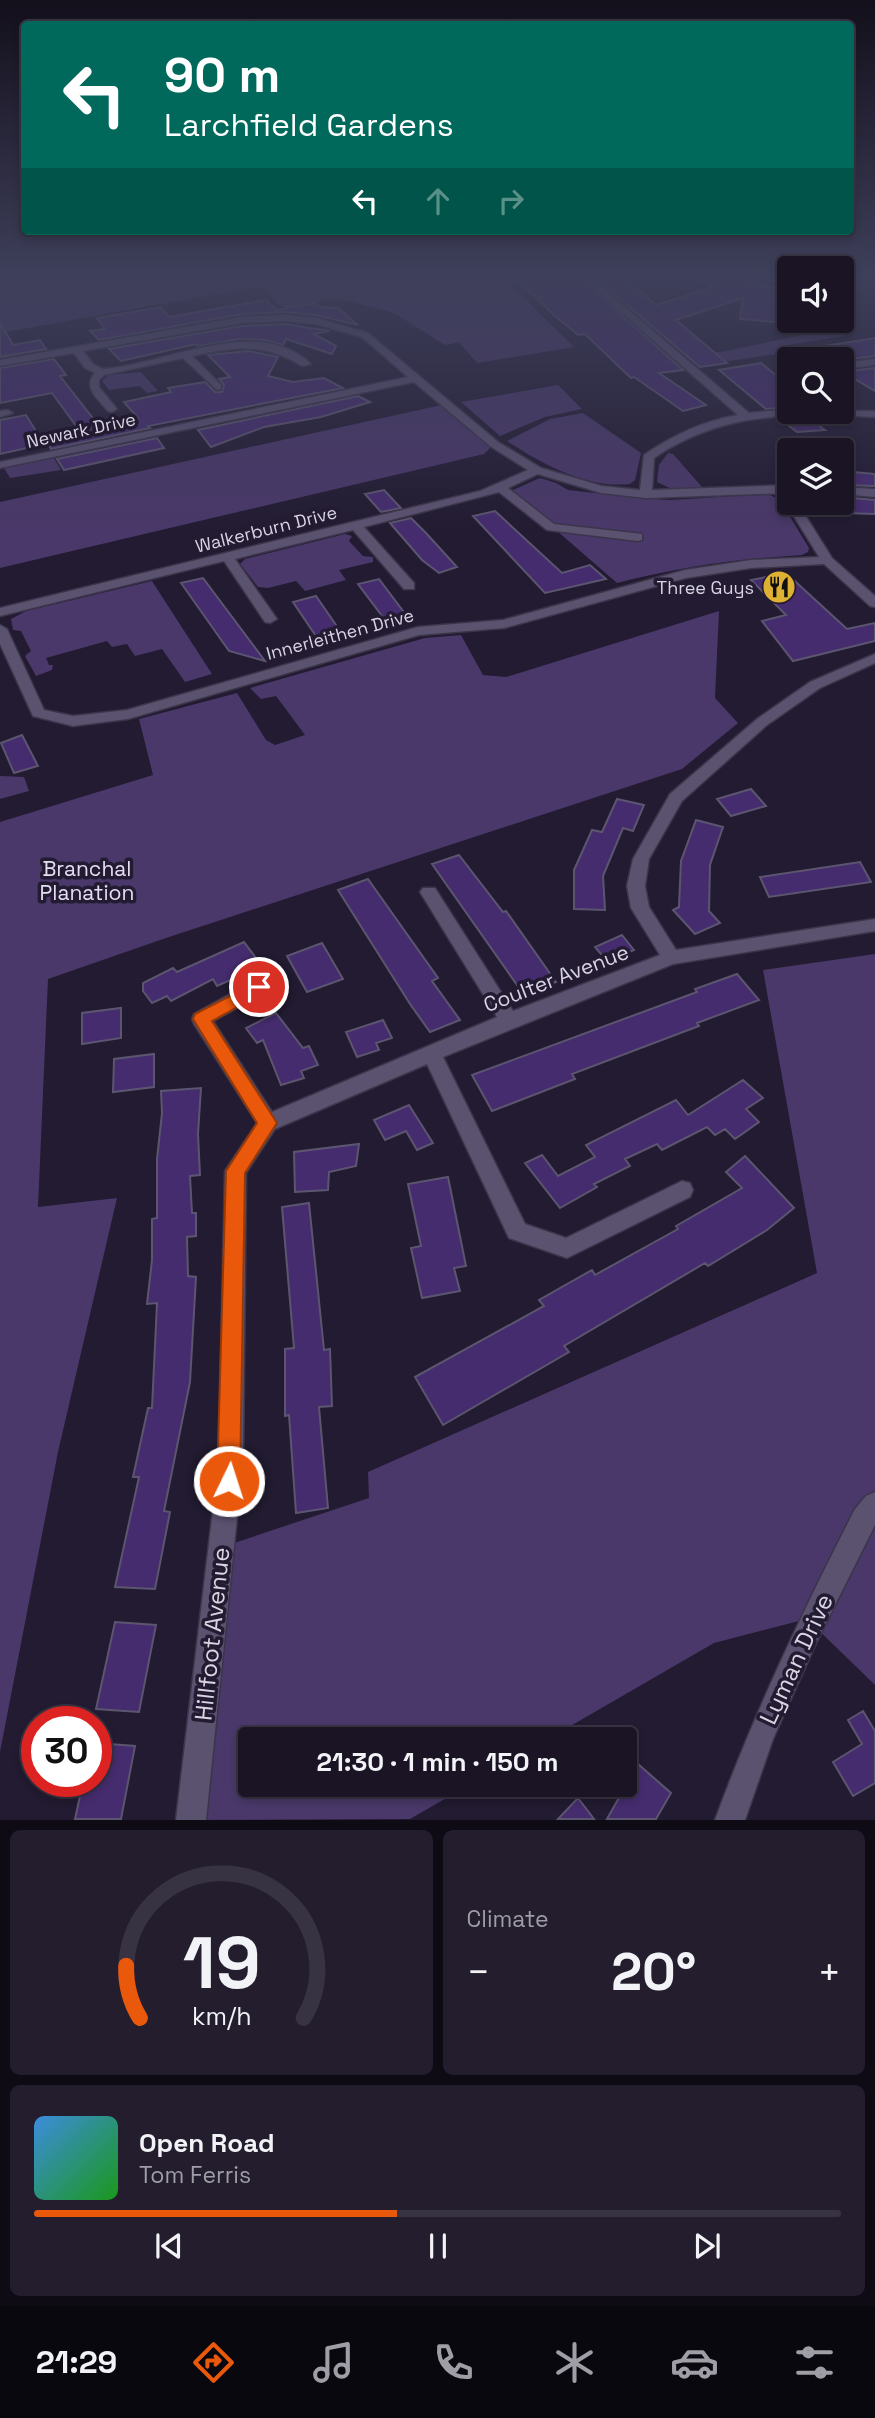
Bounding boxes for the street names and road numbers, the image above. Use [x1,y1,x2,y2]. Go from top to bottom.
street label: Newark Drive [24,407,138,453]
street label: Walkerburn Drive [193,500,339,558]
street label: Innerleithen Drive [264,603,416,665]
street label: Coulter Avenue [480,938,632,1018]
street label: Hillfoot Avenue [187,1546,237,1722]
street label: Lyman Drive [752,1589,840,1729]

